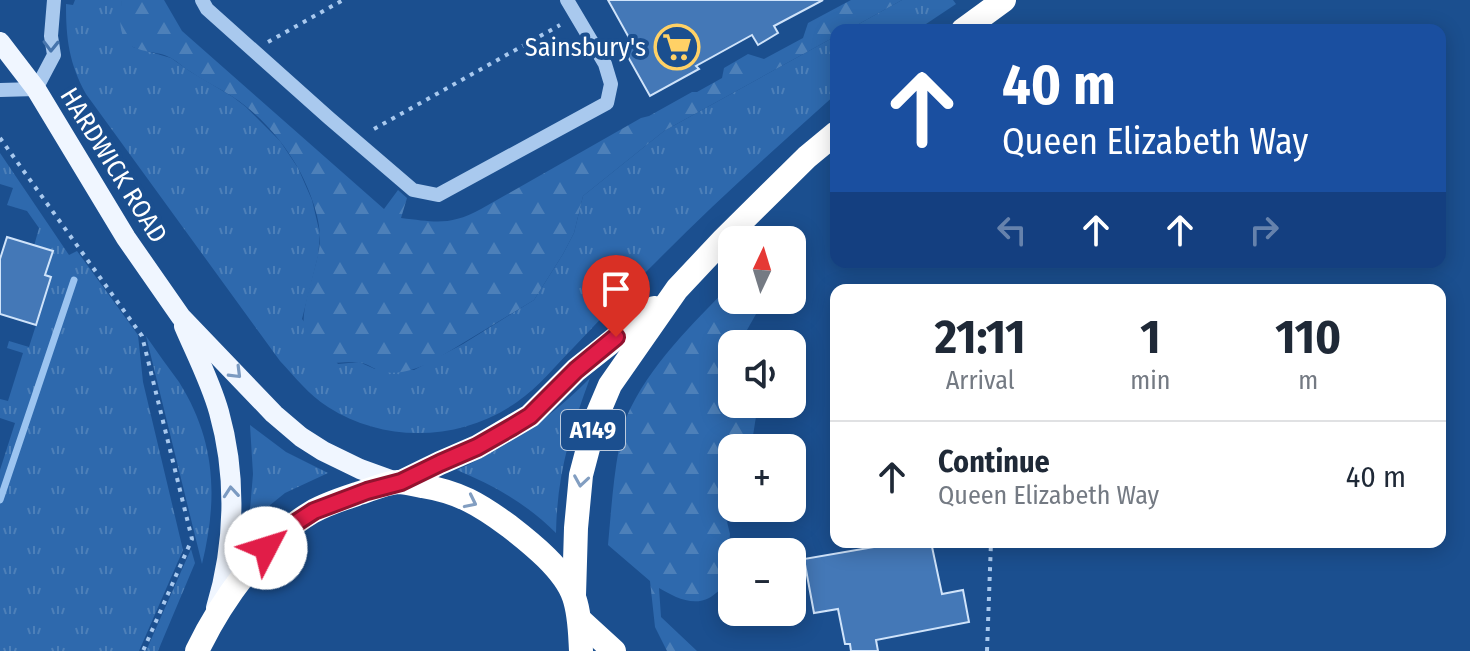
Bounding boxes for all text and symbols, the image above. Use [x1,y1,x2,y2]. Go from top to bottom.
supermarket icon: Sainsbury's [653,23,701,71]
place label: Sainsbury's [525,32,646,63]
one-way arrow [42,41,60,53]
text: 40 m [1002,52,1116,119]
icon: ahead [870,56,974,160]
street label: HARDWICK ROAD [54,82,174,248]
text: Queen Elizabeth Way [1002,120,1308,164]
icon: left [990,208,1034,252]
icon: ahead [1074,208,1118,252]
icon: ahead [1158,208,1202,252]
icon: right [1242,208,1286,252]
north arrow [718,226,806,314]
map controls [718,226,806,626]
pin [582,255,650,337]
icon: arrive [594,267,638,311]
text: 21:11 [935,308,1026,366]
text: 1 [1140,308,1161,366]
text: 110 [1275,308,1341,366]
button: sound [718,330,806,418]
one-way arrow [226,364,241,378]
text: Arrival [946,365,1015,396]
text: min [1130,365,1171,396]
text: m [1298,365,1318,396]
road number: A149 [561,410,625,450]
button: + [718,434,806,522]
text: Continue [938,444,1050,480]
icon: ahead [870,455,914,499]
text: 40 m [1346,459,1406,495]
one-way arrow [573,474,590,488]
text: Queen Elizabeth Way [938,480,1159,511]
one-way arrow [223,485,240,498]
one-way arrow [463,492,477,508]
position arrow [224,506,308,590]
button: − [718,538,806,626]

